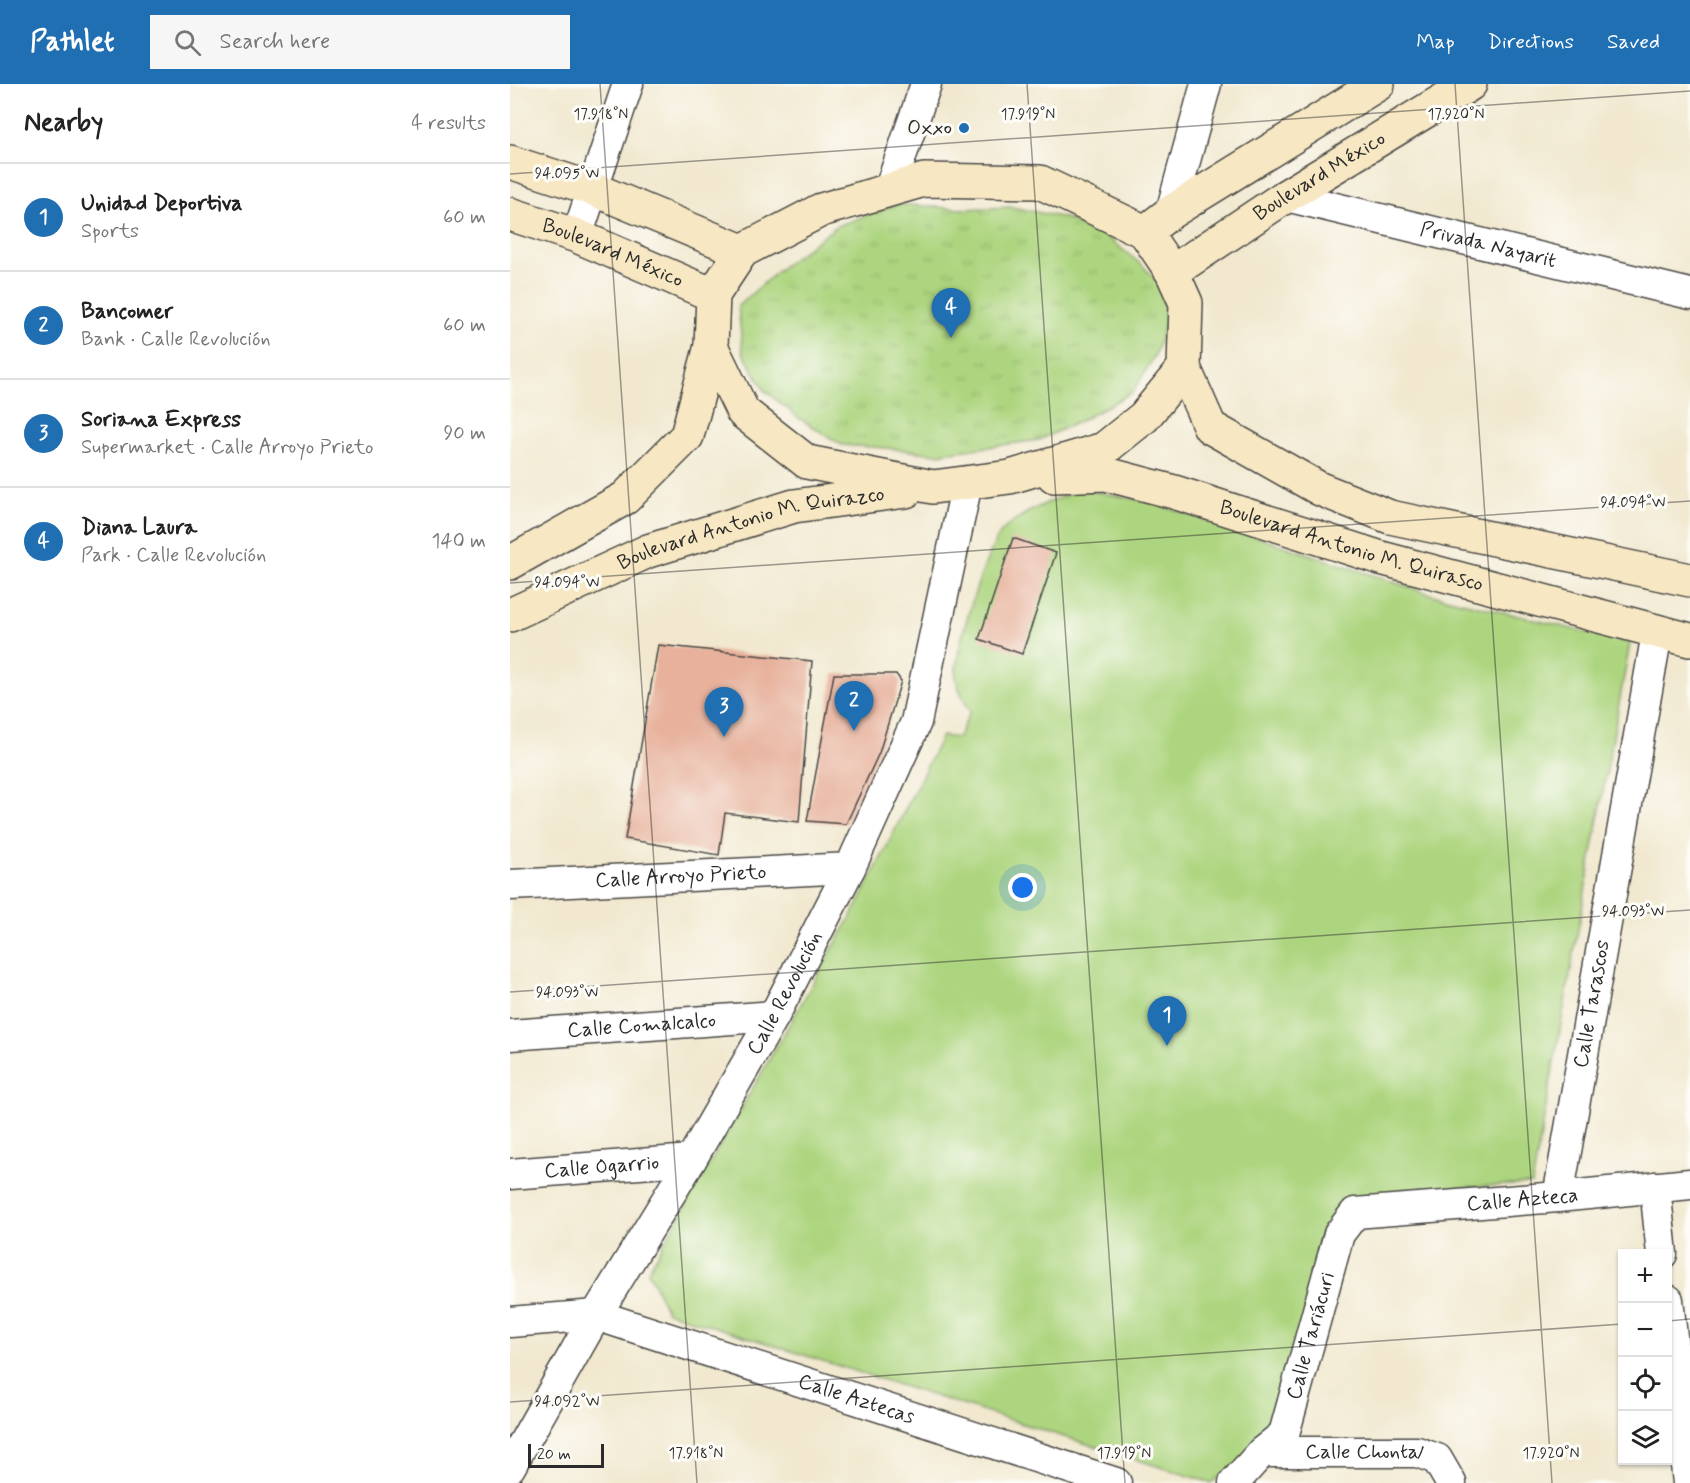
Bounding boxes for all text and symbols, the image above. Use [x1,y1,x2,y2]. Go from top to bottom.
search box [150,15,570,69]
text: Pathlet [30,24,114,61]
icon: search [171,26,204,59]
text: Search here [219,28,330,56]
text: Map [1416,28,1455,56]
text: Directions [1488,28,1574,56]
text: Saved [1607,28,1660,56]
text: 17.918°N [574,105,628,125]
text: 17.919°N [1001,105,1055,125]
text: 17.920°N [1427,105,1485,125]
text: Nearby [24,106,103,140]
text: 4 results [411,110,486,137]
place label: Oxxo [907,114,952,142]
marker: Oxxo [957,121,971,135]
street label: Boulevard México [1248,125,1391,228]
text: 94.095°W [535,164,599,184]
text: Unidad Deportiva [81,190,243,218]
text: 1 [39,204,48,231]
text: 60 m [443,204,486,231]
street label: Boulevard México [539,212,688,295]
street label: Privada Nayarit [1417,215,1559,275]
text: Sports [81,218,139,245]
pin: 4 [932,288,970,338]
text: Bancomer [81,298,173,326]
text: 2 [39,312,48,339]
text: 60 m [443,312,486,339]
text: Bank · Calle Revolución [81,326,271,353]
text: Soriana Express [81,406,241,434]
text: 3 [39,420,48,447]
text: 90 m [443,420,486,447]
text: Supermarket · Calle Arroyo Prieto [81,434,374,461]
street label: Boulevard Antonio M. Quirazco [613,480,886,577]
street label: Boulevard Antonio M. Quirasco [1216,493,1486,599]
text: 94.094°W [1601,493,1665,513]
text: Diana Laura [81,514,197,542]
text: 4 [38,528,49,555]
text: 140 m [432,528,486,555]
text: Park · Calle Revolución [81,542,266,569]
text: 94.094°W [535,573,599,593]
pin: 2 [834,682,874,731]
pin: 3 [704,688,744,737]
street label: Calle Arroyo Prieto [595,858,767,895]
your location [1008,873,1037,902]
text: 94.093°W [1602,902,1664,922]
street label: Calle Revolución [740,926,829,1060]
street label: Calle Tarascos [1567,938,1617,1070]
text: 94.093°W [536,983,598,1003]
pin: 1 [1148,996,1186,1046]
street label: Calle Comalcalco [566,1006,717,1045]
street label: Calle Ogarrio [543,1149,660,1185]
street label: Calle Azteca [1466,1181,1579,1218]
map controls [1618,1249,1672,1465]
button: + [1618,1249,1672,1303]
street label: Calle Tariácuri [1280,1269,1342,1403]
button: − [1618,1303,1672,1357]
button: locate [1618,1357,1672,1411]
street label: Calle Aztecas [795,1367,918,1431]
text: 94.092°W [535,1392,599,1412]
button: layers [1618,1411,1672,1465]
street label: Calle Chontal [1305,1438,1427,1467]
scale bar [528,1441,604,1468]
text: 20 m [537,1444,571,1465]
text: 17.918°N [669,1444,723,1464]
text: 17.919°N [1097,1444,1151,1464]
text: 17.920°N [1522,1444,1580,1464]

